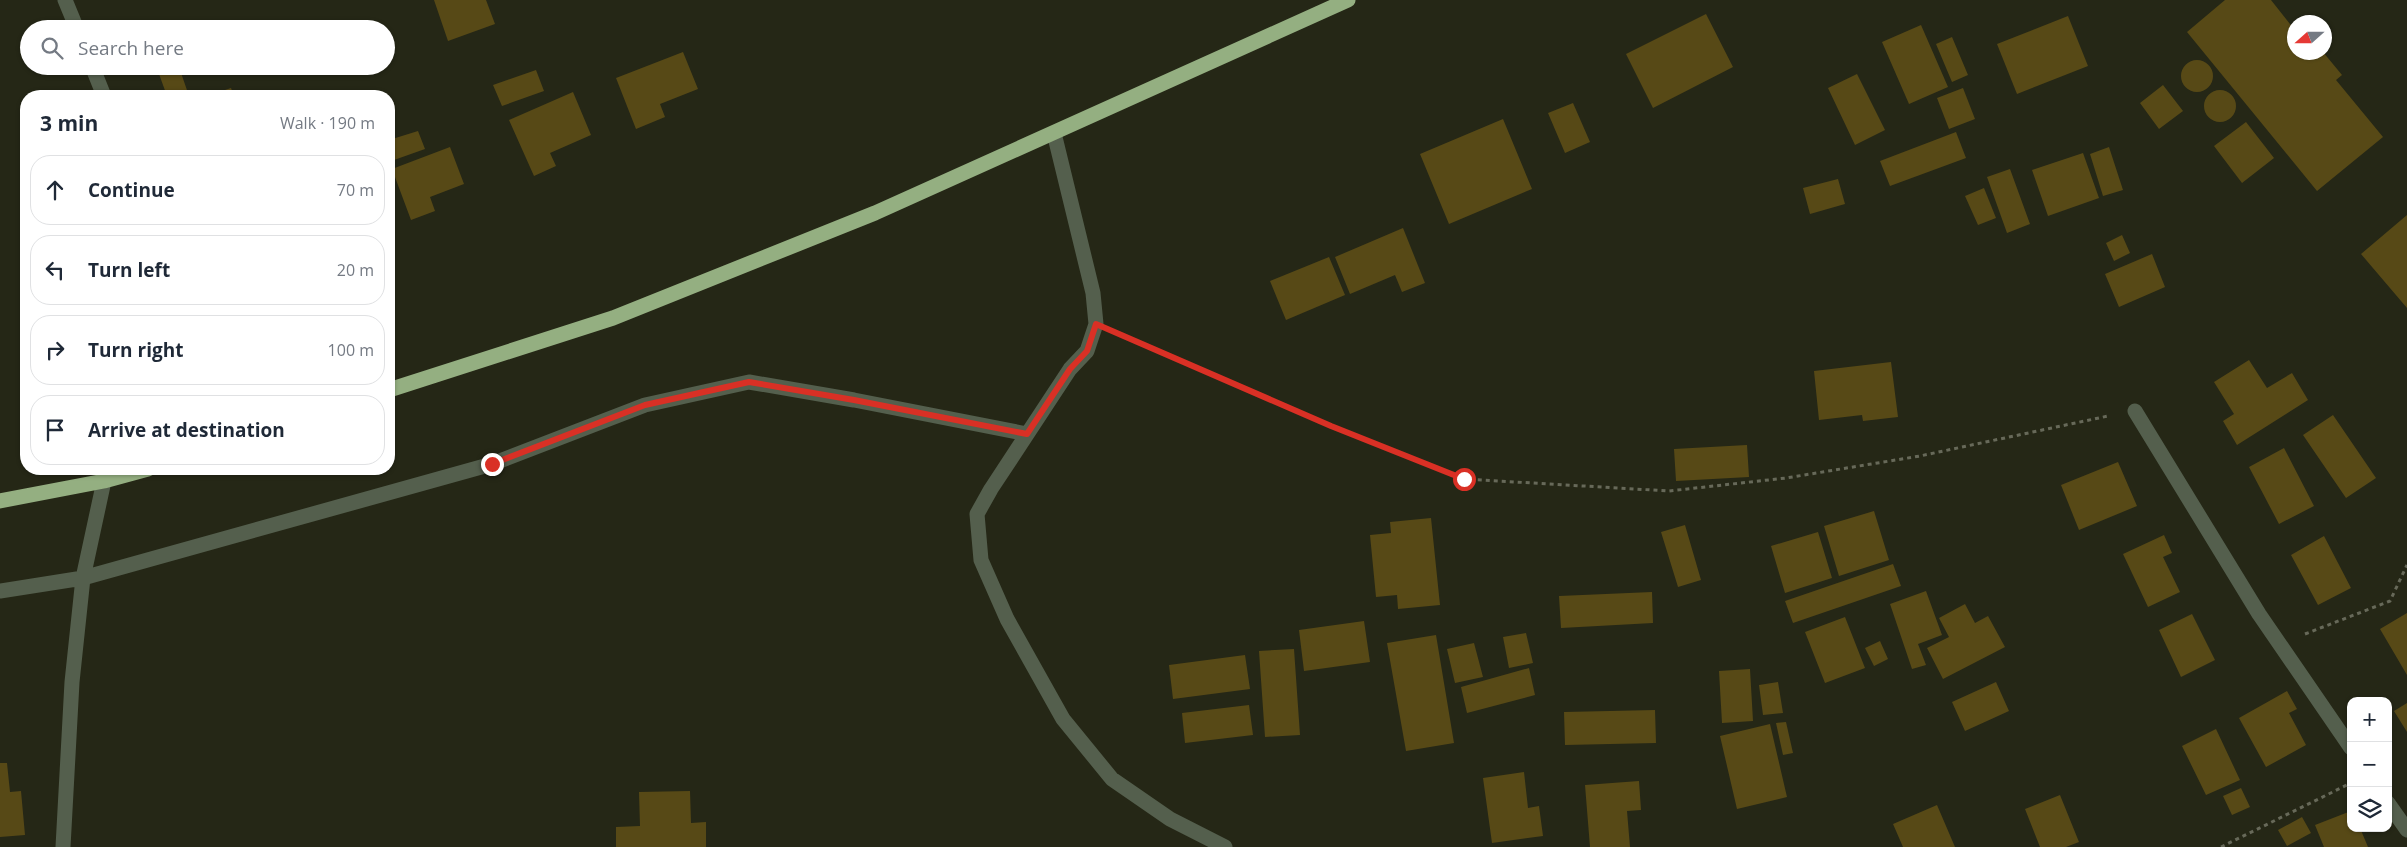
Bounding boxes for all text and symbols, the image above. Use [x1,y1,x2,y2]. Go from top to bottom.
north arrow [2287,15,2332,60]
search box [20,20,395,75]
icon: search [38,34,66,62]
text: Search here [78,35,184,61]
text: 3 min [40,109,98,137]
text: Walk · 190 m [280,112,375,134]
icon: ahead [41,176,69,204]
text: Continue [88,177,175,203]
text: 70 m [337,179,374,201]
icon: left [41,256,69,284]
text: Turn left [88,257,170,283]
text: 20 m [337,259,374,281]
icon: right [41,336,69,364]
text: Turn right [88,337,183,363]
text: 100 m [328,339,374,361]
icon: arrive [41,416,69,444]
text: Arrive at destination [88,417,285,443]
route end [481,453,504,476]
route start [1453,468,1476,491]
map controls [2347,697,2392,832]
button: + [2347,697,2392,742]
button: − [2347,742,2392,787]
button: layers [2347,787,2392,832]

